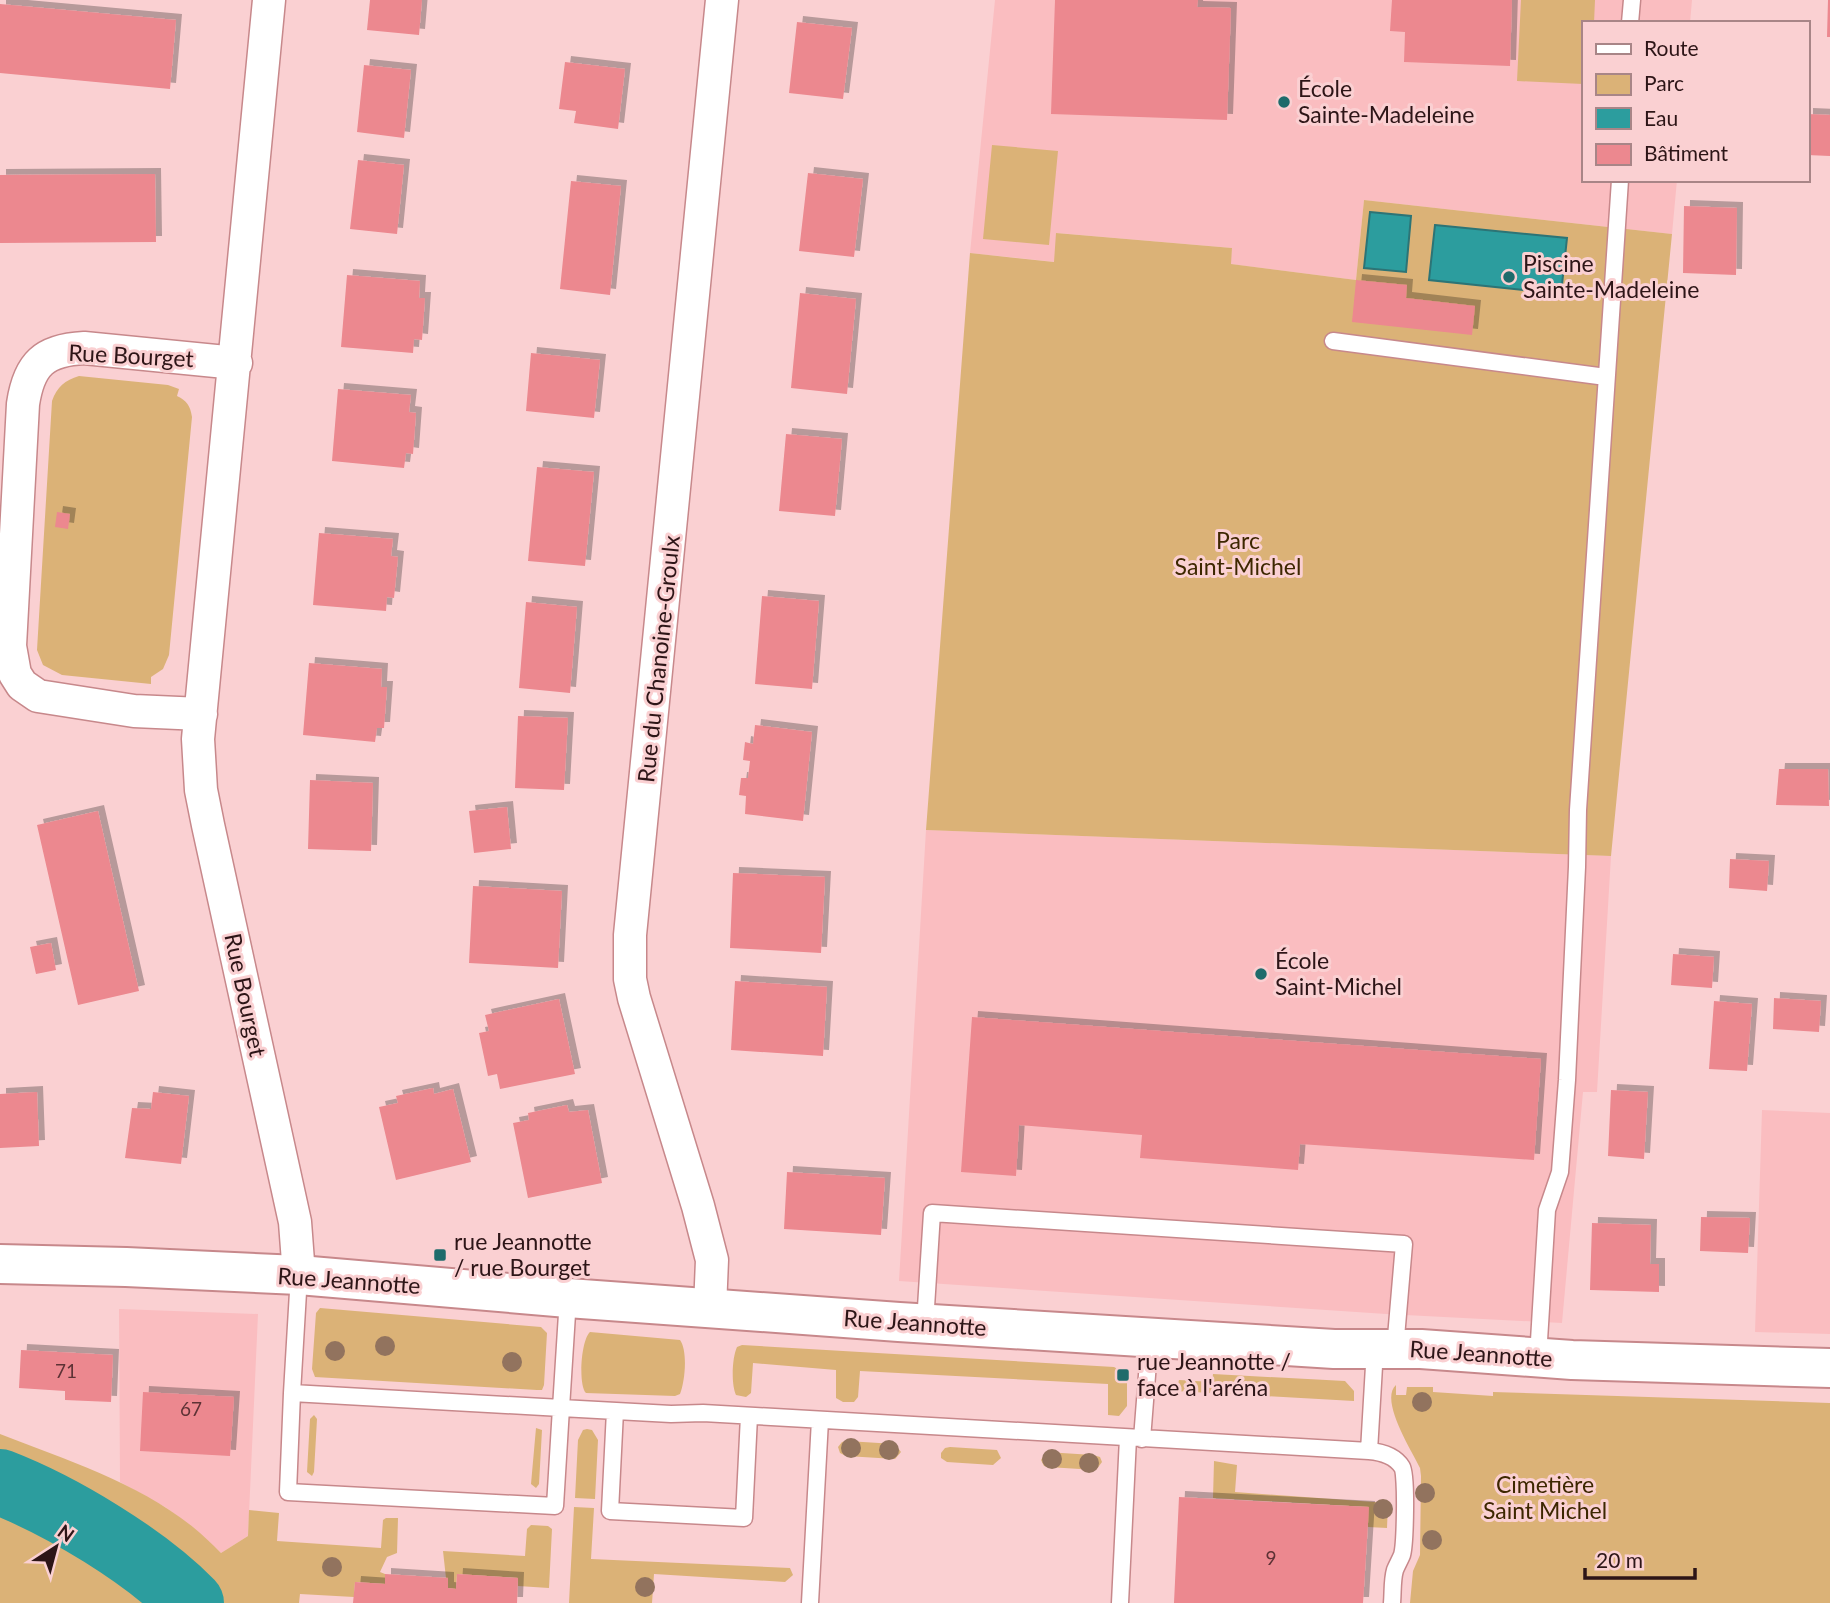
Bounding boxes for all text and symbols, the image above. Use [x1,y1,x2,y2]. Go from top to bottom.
legend [1582,21,1809,182]
text: Route [1644,35,1699,60]
text: Parc [1644,70,1684,95]
place label: École Sainte-Madeleine [1298,74,1474,128]
marker: École Sainte-Madeleine [1276,94,1292,110]
text: Eau [1644,105,1678,130]
text: Bâtiment [1644,140,1729,165]
place label: Piscine Sainte-Madeleine [1523,249,1699,303]
marker: Piscine Sainte-Madeleine [1501,269,1517,285]
street label: Rue Bourget [68,338,195,372]
park label: Parc Saint-Michel [1175,526,1301,580]
street label: Rue du Chanoine-Groulx [631,533,685,784]
street label: Rue Bourget [219,930,273,1060]
place label: École Saint-Michel [1275,946,1402,1000]
marker: École Saint-Michel [1253,966,1269,982]
place label: rue Jeannotte / rue Bourget [454,1227,592,1281]
marker: rue Jeannotte / rue Bourget [432,1247,448,1263]
street label: Rue Jeannotte [277,1261,422,1299]
street label: Rue Jeannotte [843,1303,988,1341]
street label: Rue Jeannotte [1409,1334,1554,1372]
place label: rue Jeannotte / face à l'aréna [1137,1347,1291,1401]
house number: 71 [55,1359,77,1382]
marker: rue Jeannotte / face à l'aréna [1115,1367,1131,1383]
house number: 67 [180,1397,202,1420]
park label: Cimetière Saint Michel [1483,1470,1607,1524]
north arrow [21,1512,91,1582]
text: N [54,1519,79,1546]
scale bar [1585,1536,1695,1580]
house number: 9 [1265,1546,1277,1569]
text: 20 m [1596,1547,1643,1572]

